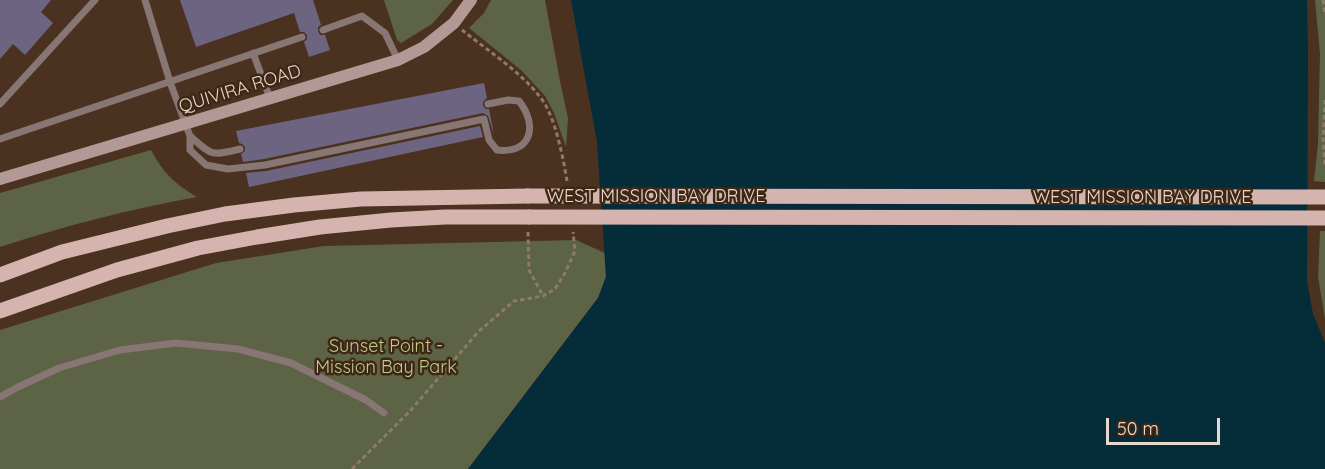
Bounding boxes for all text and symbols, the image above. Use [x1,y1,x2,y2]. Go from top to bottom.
street label: QUIVIRA ROAD [176,60,304,118]
street label: WEST MISSION BAY DRIVE [547,186,765,208]
street label: WEST MISSION BAY DRIVE [1033,187,1251,209]
park label: Sunset Point - Mission Bay Park [315,336,457,378]
scale bar [1109,406,1223,444]
text: 50 m [1117,417,1159,440]

